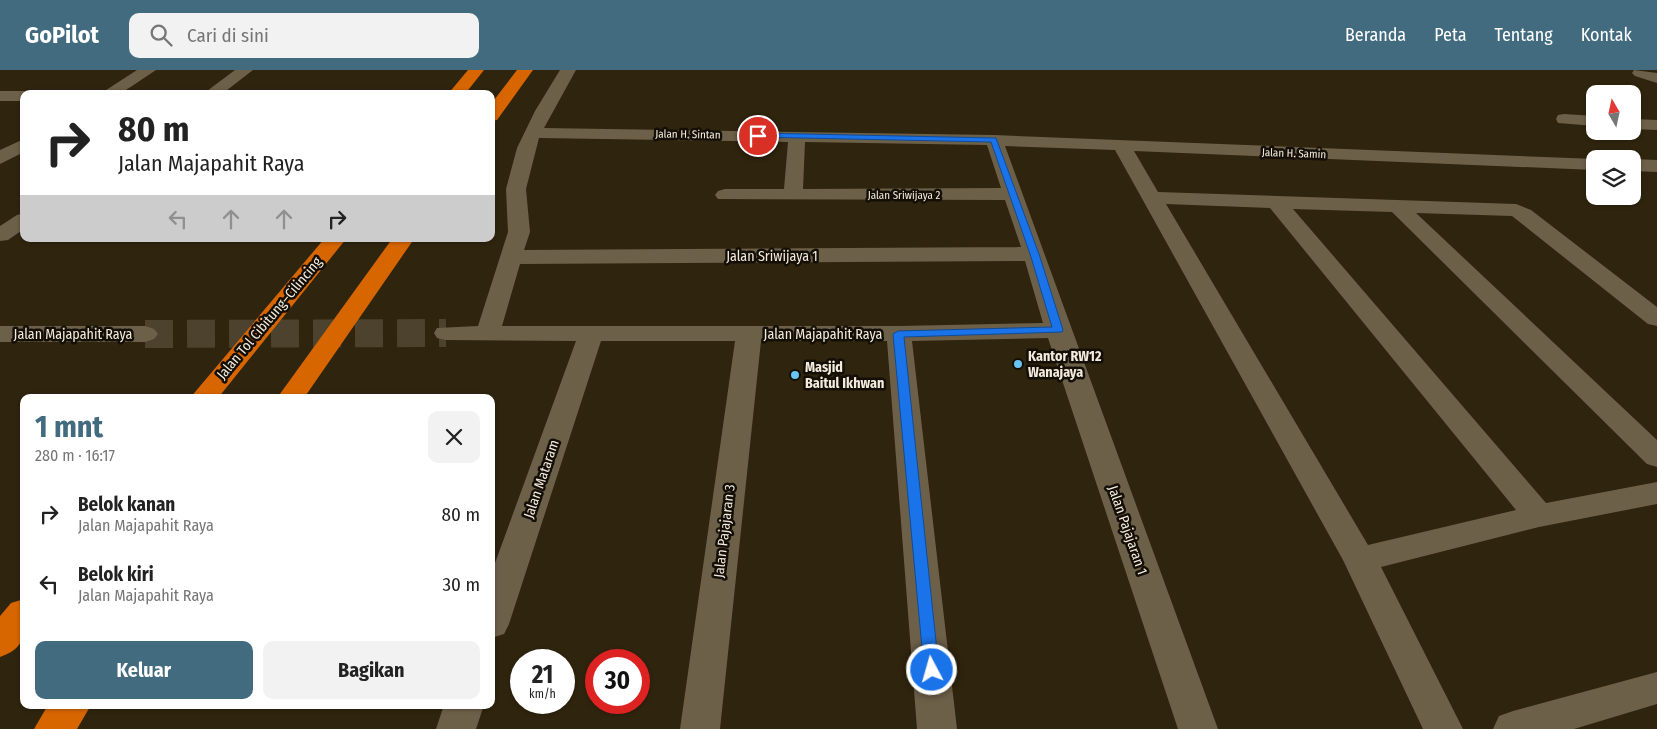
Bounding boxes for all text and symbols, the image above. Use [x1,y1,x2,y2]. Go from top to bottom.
search box [129,13,479,58]
text: GoPilot [25,21,99,49]
icon: search [147,21,175,49]
text: Cari di sini [187,24,269,47]
text: Beranda [1345,24,1406,46]
text: Peta [1434,24,1467,46]
text: Tentang [1495,24,1553,46]
text: Kontak [1581,24,1632,46]
north arrow [1586,85,1641,140]
map controls [1586,85,1641,205]
text: 80 m [118,108,190,150]
icon: right [35,110,100,175]
pin [737,115,779,157]
icon: arrive [744,122,772,150]
street label: Jalan H. Sintan [655,127,721,142]
street label: Jalan H. Samin [1262,146,1326,161]
text: Jalan Majapahit Raya [118,150,305,177]
button: layers [1586,150,1641,205]
street label: Jalan Sriwijaya 2 [868,189,940,202]
icon: left [164,205,192,233]
icon: ahead [217,205,245,233]
icon: ahead [270,205,298,233]
icon: right [323,205,351,233]
street label: Jalan Sriwijaya 1 [726,248,818,265]
street label: Jalan Tol Cibitung–Cilincing [213,253,326,383]
street label: Jalan Majapahit Raya [14,326,133,343]
street label: Jalan Majapahit Raya [764,326,883,343]
place label: Kantor RW12 Wanajaya [1028,348,1102,381]
marker: Kantor RW12 Wanajaya [1012,358,1024,370]
place label: Masjid Baitul Ikhwan [805,359,884,392]
marker: Masjid Baitul Ikhwan [789,369,801,381]
text: 1 mnt [35,409,103,445]
button: close [428,411,480,463]
street label: Jalan Mataram [520,438,563,521]
text: 280 m · 16:17 [35,446,115,465]
street label: Jalan Pajajaran 3 [710,483,739,579]
street label: Jalan Pajajaran 1 [1104,483,1151,577]
text: Belok kanan [78,493,175,516]
icon: right [35,500,63,528]
text: 80 m [442,503,480,526]
text: Jalan Majapahit Raya [78,516,214,535]
text: Belok kiri [78,563,154,586]
icon: left [35,570,63,598]
text: 30 m [442,573,480,596]
text: Jalan Majapahit Raya [78,586,214,605]
button: Keluar [35,641,253,699]
button: Bagikan [263,641,480,699]
position arrow [905,643,957,695]
speed limit sign: 30 [585,649,650,714]
text: 21 [532,660,553,690]
text: km/h [529,687,556,701]

